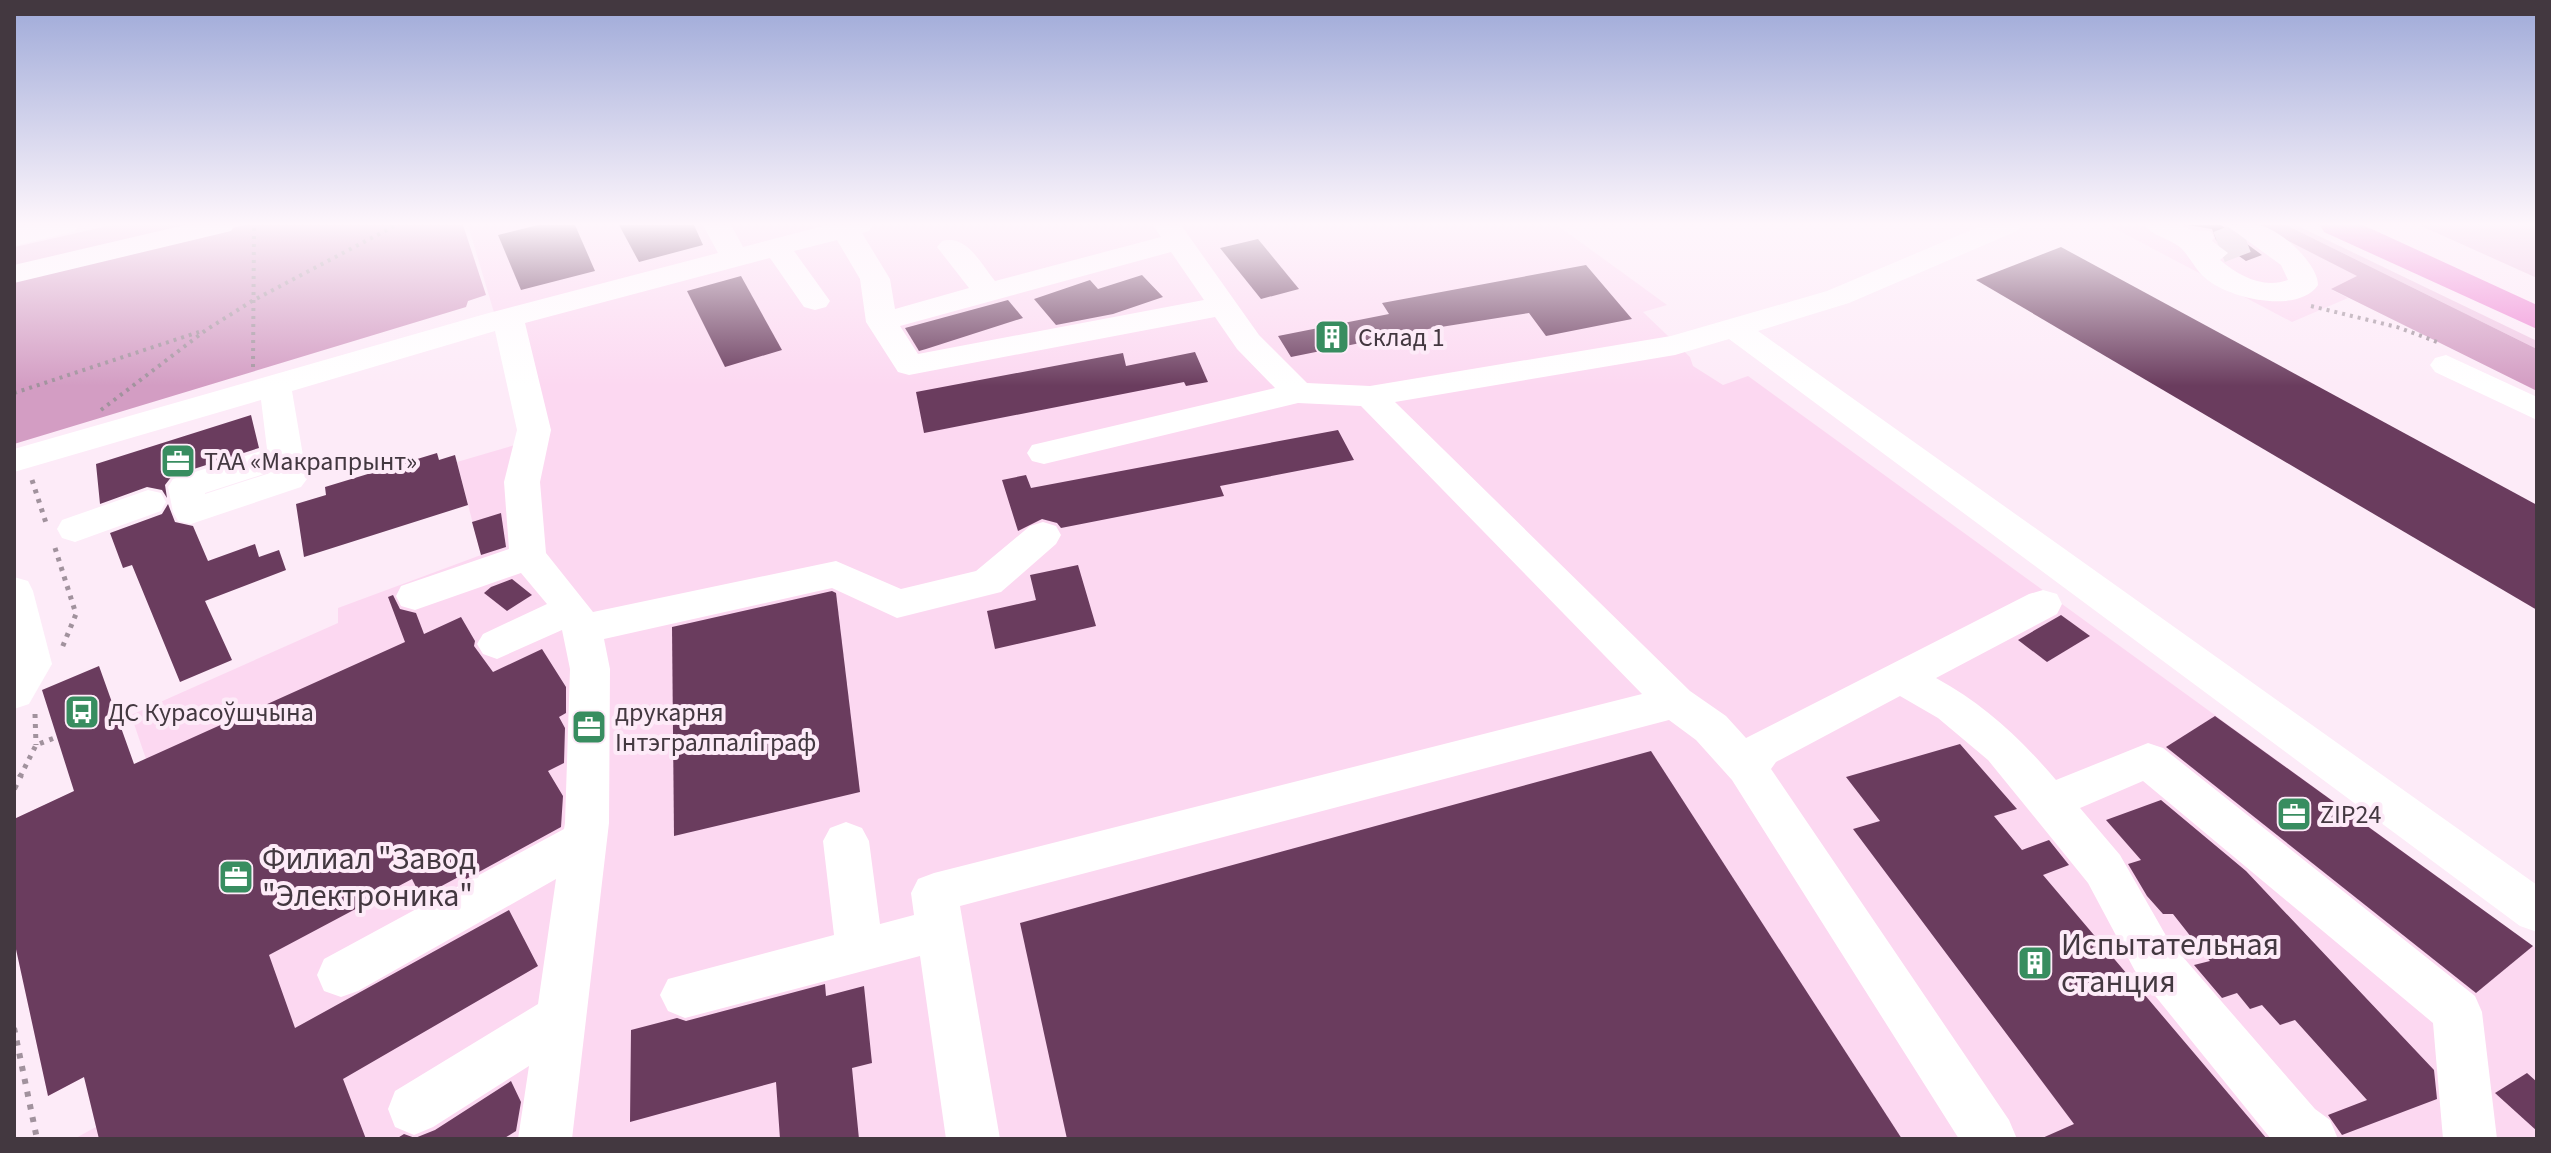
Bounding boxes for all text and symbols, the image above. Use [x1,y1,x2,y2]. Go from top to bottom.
building icon: Склад 1 [1313,318,1351,356]
place label: Склад 1 [1358,319,1445,356]
office icon: ТАА «Макрапрынт» [159,442,197,480]
place label: ТАА «Макрапрынт» [204,443,417,480]
bus stop icon: ДС Курасоўшчына [63,693,101,731]
place label: ДС Курасоўшчына [108,694,314,731]
place label: друкарня Інтэгралпаліграф [615,694,816,761]
office icon: друкарня Інтэгралпаліграф [570,708,608,746]
office icon: ZIP24 [2275,795,2313,833]
place label: ZIP24 [2320,796,2381,833]
place label: Филиал "Завод "Электроника" [262,836,476,919]
office icon: Филиал "Завод "Электроника" [217,858,255,896]
place label: Испытательная станция [2061,922,2279,1005]
building icon: Испытательная станция [2016,944,2054,982]

